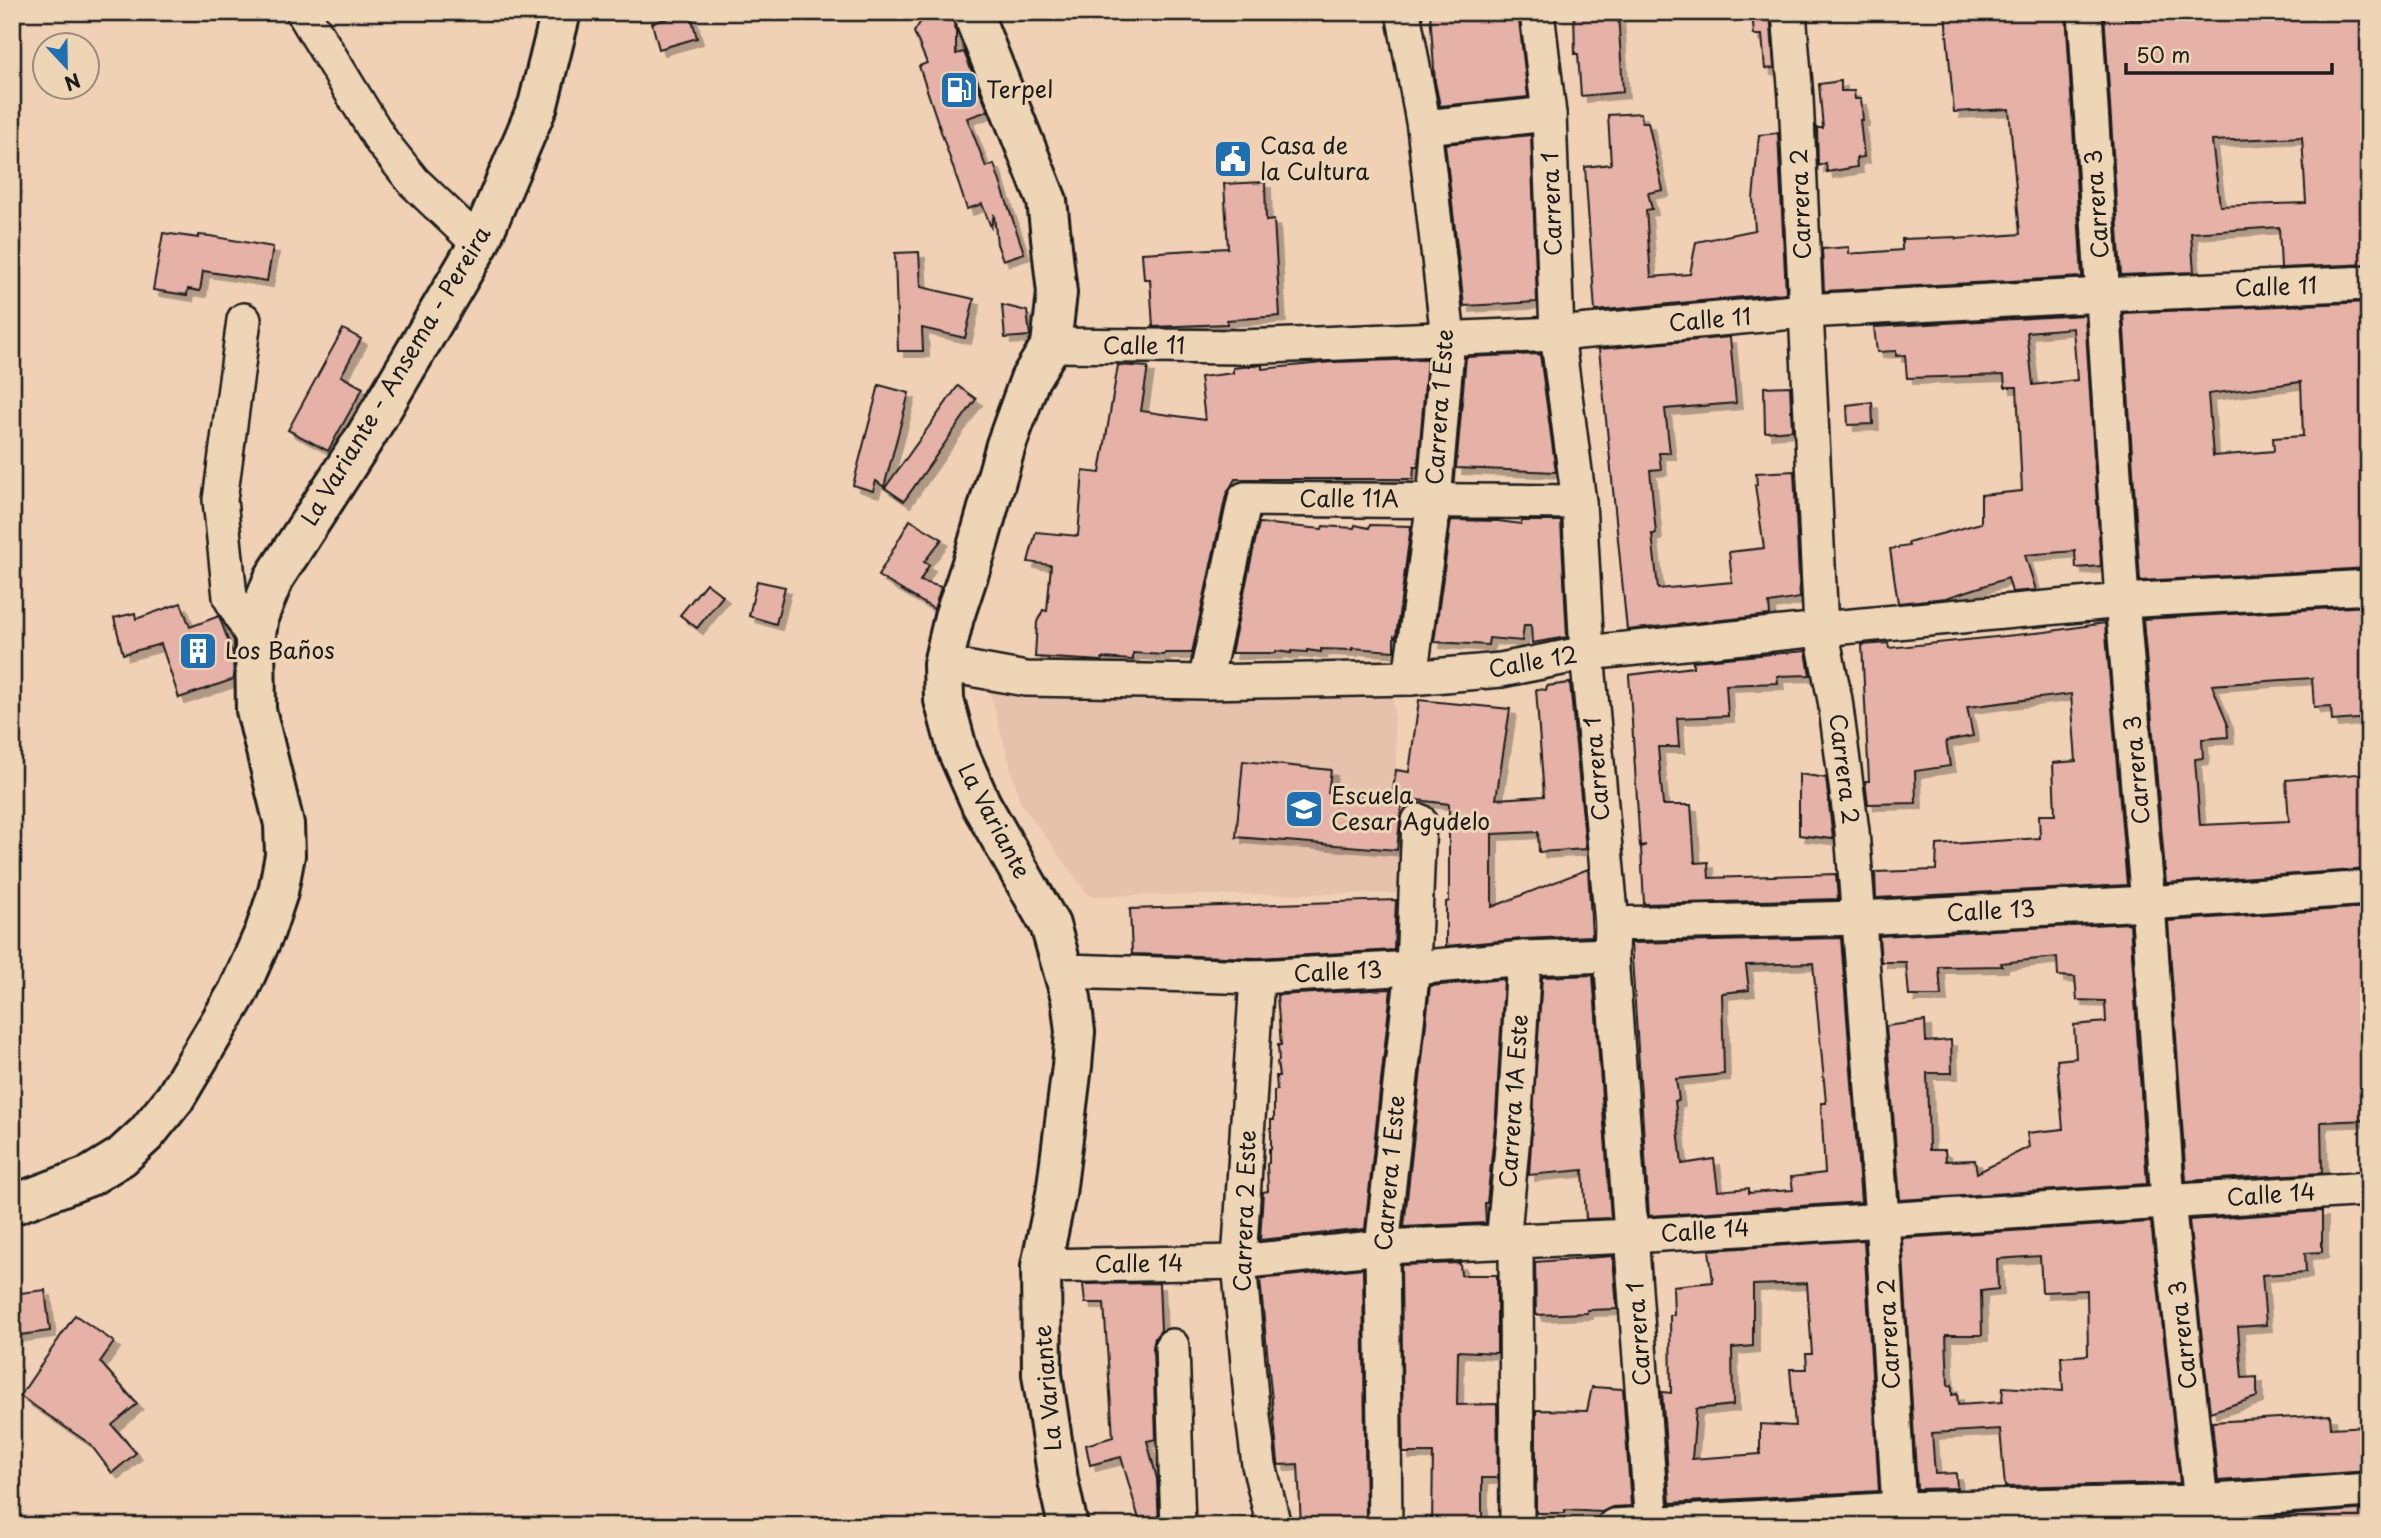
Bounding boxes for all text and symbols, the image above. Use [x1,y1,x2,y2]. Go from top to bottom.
north arrow [32,32,102,102]
scale bar [2126,32,2332,76]
text: 50 m [2136,38,2190,70]
text: N [61,67,85,98]
fuel station icon: Terpel [938,69,980,111]
place label: Terpel [986,71,1053,106]
place label: Casa de la Cultura [1260,127,1369,188]
public building icon: Casa de la Cultura [1212,138,1254,180]
street label: Carrera 2 [1780,148,1819,260]
street label: Carrera 3 [2074,148,2117,260]
street label: Carrera 1 [1531,151,1570,257]
street label: La Variante - Ansema - Pereira [291,218,499,532]
street label: Calle 11 [2234,267,2318,304]
street label: Calle 11 [1667,297,1752,340]
street label: Calle 11 [1103,327,1185,362]
street label: Carrera 1 Este [1416,328,1461,486]
street label: Calle 11A [1299,480,1399,515]
building icon: Los Baños [177,630,219,672]
place label: Los Baños [225,632,335,667]
street label: Calle 12 [1485,635,1580,686]
street label: Carrera 2 [1821,712,1870,826]
street label: Carrera 3 [2113,714,2158,826]
street label: Carrera 1 [1574,716,1617,823]
street label: La Variante [950,756,1041,884]
place label: Escuela Cesar Agudelo [1331,777,1490,838]
school or university icon: Escuela Cesar Agudelo [1283,788,1325,830]
street label: Calle 13 [1946,890,2036,929]
street label: Calle 13 [1293,951,1383,990]
street label: Carrera 1A Este [1489,1013,1536,1189]
street label: Carrera 1 Este [1364,1094,1413,1252]
street label: Carrera 2 Este [1223,1129,1264,1293]
street label: Calle 14 [2225,1173,2316,1214]
street label: Calle 14 [1659,1209,1750,1250]
street label: Calle 14 [1094,1244,1184,1281]
street label: Carrera 2 [1867,1278,1908,1390]
street label: Carrera 3 [2158,1279,2205,1391]
street label: Carrera 1 [1616,1281,1659,1387]
street label: La Variante [1024,1324,1069,1453]

